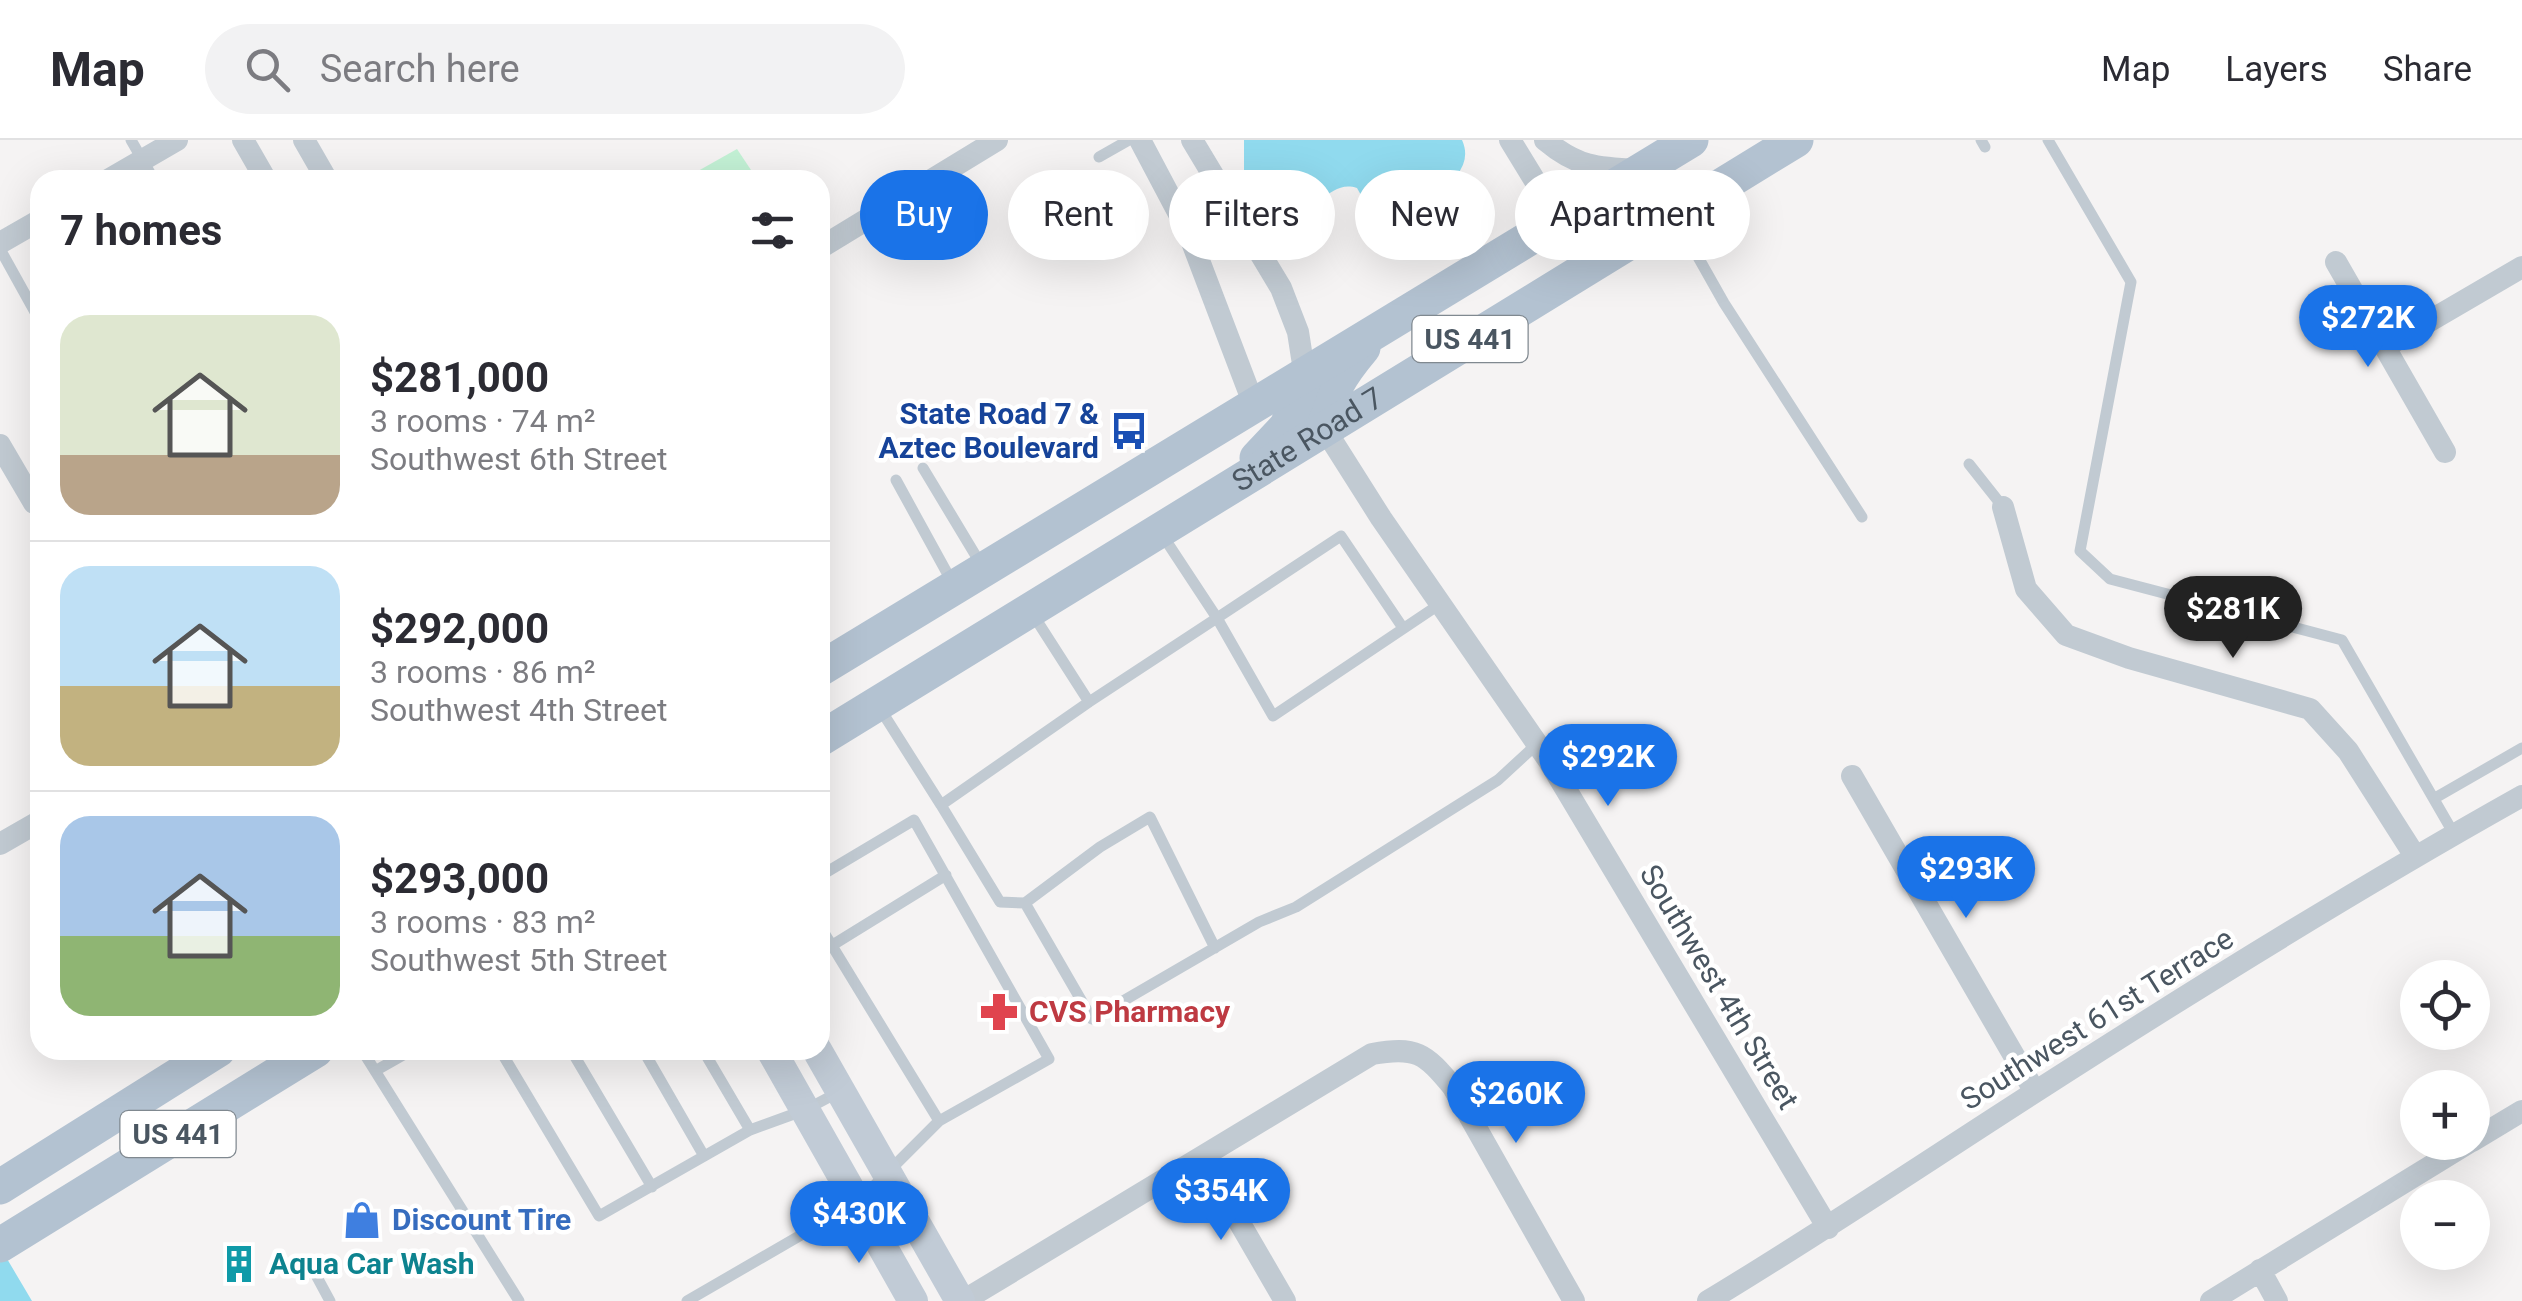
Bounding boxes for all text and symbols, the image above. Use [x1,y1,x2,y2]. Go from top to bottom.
search box [205,24,905,114]
text: Map [50,41,145,98]
icon: search [240,42,295,97]
text: Search here [320,47,520,91]
text: Map [2101,49,2170,90]
text: Layers [2225,49,2328,90]
text: Share [2383,49,2472,90]
chip: Buy [860,170,988,260]
chip: Rent [1008,170,1149,260]
chip: Filters [1169,170,1335,260]
chip: New [1355,170,1495,260]
chip: Apartment [1515,170,1750,260]
icon: filters [745,203,800,258]
text: 7 homes [60,206,222,255]
pin: $272K [2298,285,2438,370]
text: $272K [2321,298,2415,336]
road number: US 441 [1412,316,1528,362]
text: $281,000 [370,353,549,402]
icon: home [140,355,260,475]
street label: State Road 7 [1225,380,1389,499]
place label: State Road 7 & Aztec Boulevard [879,396,1099,465]
text: 3 rooms · 74 m² [370,402,595,440]
bus stop icon: State Road 7 & Aztec Boulevard [1108,410,1150,452]
text: Southwest 6th Street [370,440,667,478]
pin: $281K [2163,576,2303,661]
text: $281K [2186,589,2280,627]
text: $292,000 [370,604,549,653]
icon: home [140,606,260,726]
text: 3 rooms · 86 m² [370,653,595,691]
text: Southwest 4th Street [370,691,667,729]
pin: $292K [1538,724,1678,809]
text: $292K [1561,737,1655,775]
pin: $293K [1896,836,2036,921]
text: $293K [1919,849,2013,887]
text: $293,000 [370,854,549,903]
icon: home [140,856,260,976]
street label: Southwest 4th Street [1633,858,1806,1115]
text: 3 rooms · 83 m² [370,903,595,941]
street label: Southwest 61st Terrace [1954,920,2240,1117]
text: Southwest 5th Street [370,941,667,979]
map controls [2400,960,2490,1270]
button: locate [2400,960,2490,1050]
pharmacy icon: CVS Pharmacy [978,991,1020,1033]
place label: CVS Pharmacy [1029,994,1231,1029]
pin: $260K [1446,1061,1586,1146]
button: + [2400,1070,2490,1160]
text: $260K [1469,1074,1563,1112]
road number: US 441 [120,1111,236,1157]
pin: $354K [1151,1158,1291,1243]
text: $354K [1174,1171,1268,1209]
button: − [2400,1180,2490,1270]
pin: $430K [789,1181,929,1266]
text: $430K [812,1194,906,1232]
shop icon: Discount Tire [341,1199,383,1241]
place label: Discount Tire [392,1202,571,1237]
building icon: Aqua Car Wash [218,1243,260,1285]
place label: Aqua Car Wash [269,1246,475,1281]

